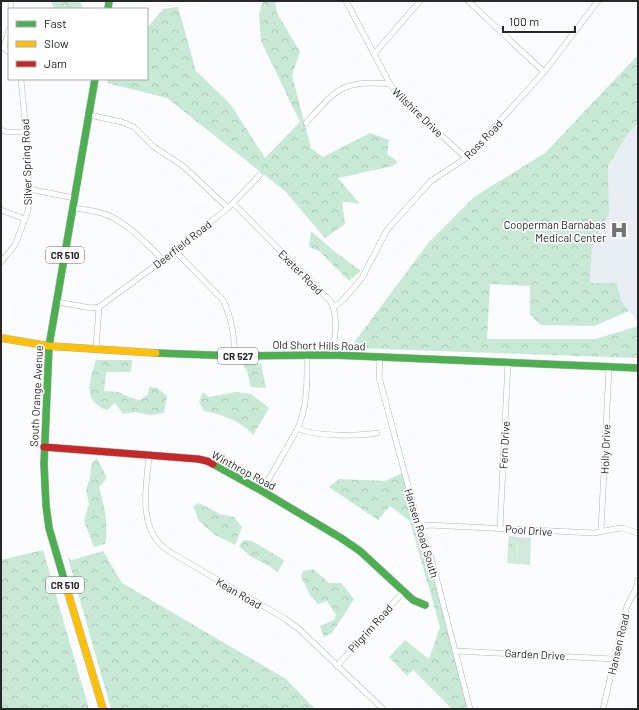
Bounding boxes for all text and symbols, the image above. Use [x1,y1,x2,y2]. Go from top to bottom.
legend [8,8,148,80]
scale bar [503,8,575,34]
text: 100 m [509,14,539,28]
text: Fast [44,16,67,30]
text: Slow [44,36,69,50]
text: Jam [44,56,67,70]
street label: Wilshire Drive [390,85,446,140]
street label: Ross Road [461,117,505,161]
street label: Silver Spring Road [18,119,34,205]
street label: Deerfield Road [150,217,214,271]
place label: Cooperman Barnabas Medical Center [504,218,606,244]
hospital icon: Cooperman Barnabas Medical Center [609,220,629,240]
road number: CR 510 [46,247,84,263]
street label: Exeter Road [276,247,326,297]
street label: Old Short Hills Road [272,338,366,352]
street label: South Orange Avenue [27,345,45,447]
road number: CR 527 [218,348,258,364]
street label: Fern Drive [496,420,512,469]
street label: Holly Drive [598,424,612,474]
street label: Winthrop Road [210,448,278,492]
street label: Hansen Road South [402,487,442,579]
street label: Pool Drive [505,522,553,538]
street label: Kean Road [214,575,264,611]
road number: CR 510 [46,577,84,593]
street label: Pilgrim Road [345,601,395,655]
street label: Hansen Road [605,612,631,676]
street label: Garden Drive [504,646,566,662]

